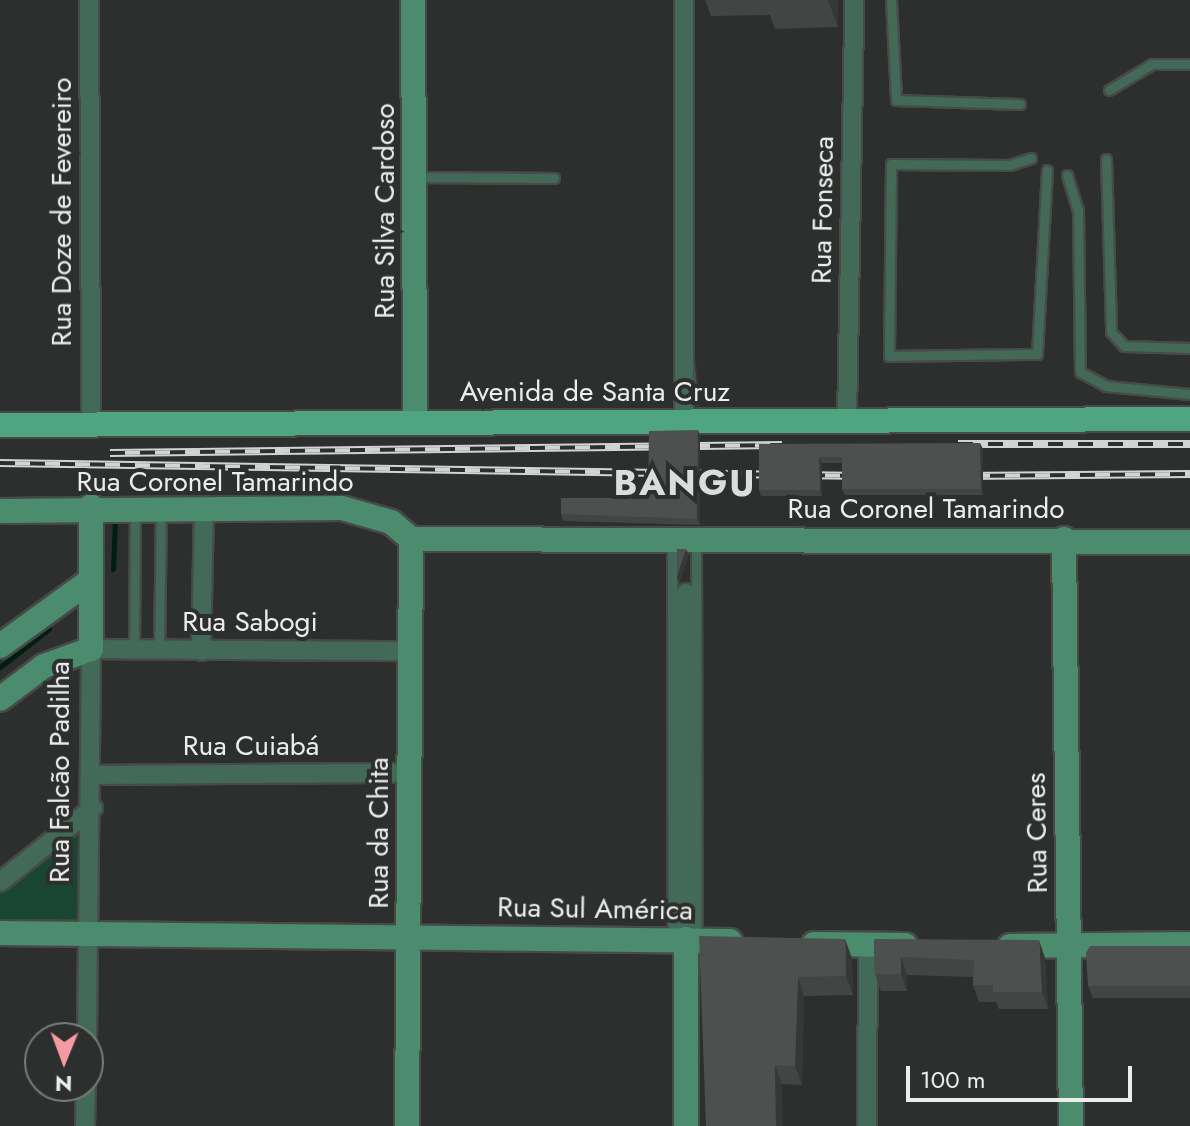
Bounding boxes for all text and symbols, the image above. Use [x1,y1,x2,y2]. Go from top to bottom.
street label: Rua Doze de Fevereiro [45,77,79,347]
street label: Rua Silva Cardoso [368,103,402,319]
street label: Rua Fonseca [805,136,841,284]
street label: Avenida de Santa Cruz [460,375,730,409]
district label: BANGU [614,461,756,505]
street label: Rua Coronel Tamarindo [77,465,353,499]
street label: Rua Coronel Tamarindo [788,492,1064,526]
street label: Rua Sabogi [182,605,318,639]
street label: Rua Falcão Padilha [43,661,77,883]
street label: Rua Cuiabá [183,729,319,763]
street label: Rua da Chita [362,757,396,909]
street label: Rua Ceres [1019,772,1055,894]
street label: Rua Sul América [497,890,693,928]
north arrow [24,1022,104,1102]
scale bar [910,1050,1136,1100]
text: 100 m [920,1062,986,1097]
text: N [55,1068,73,1100]

